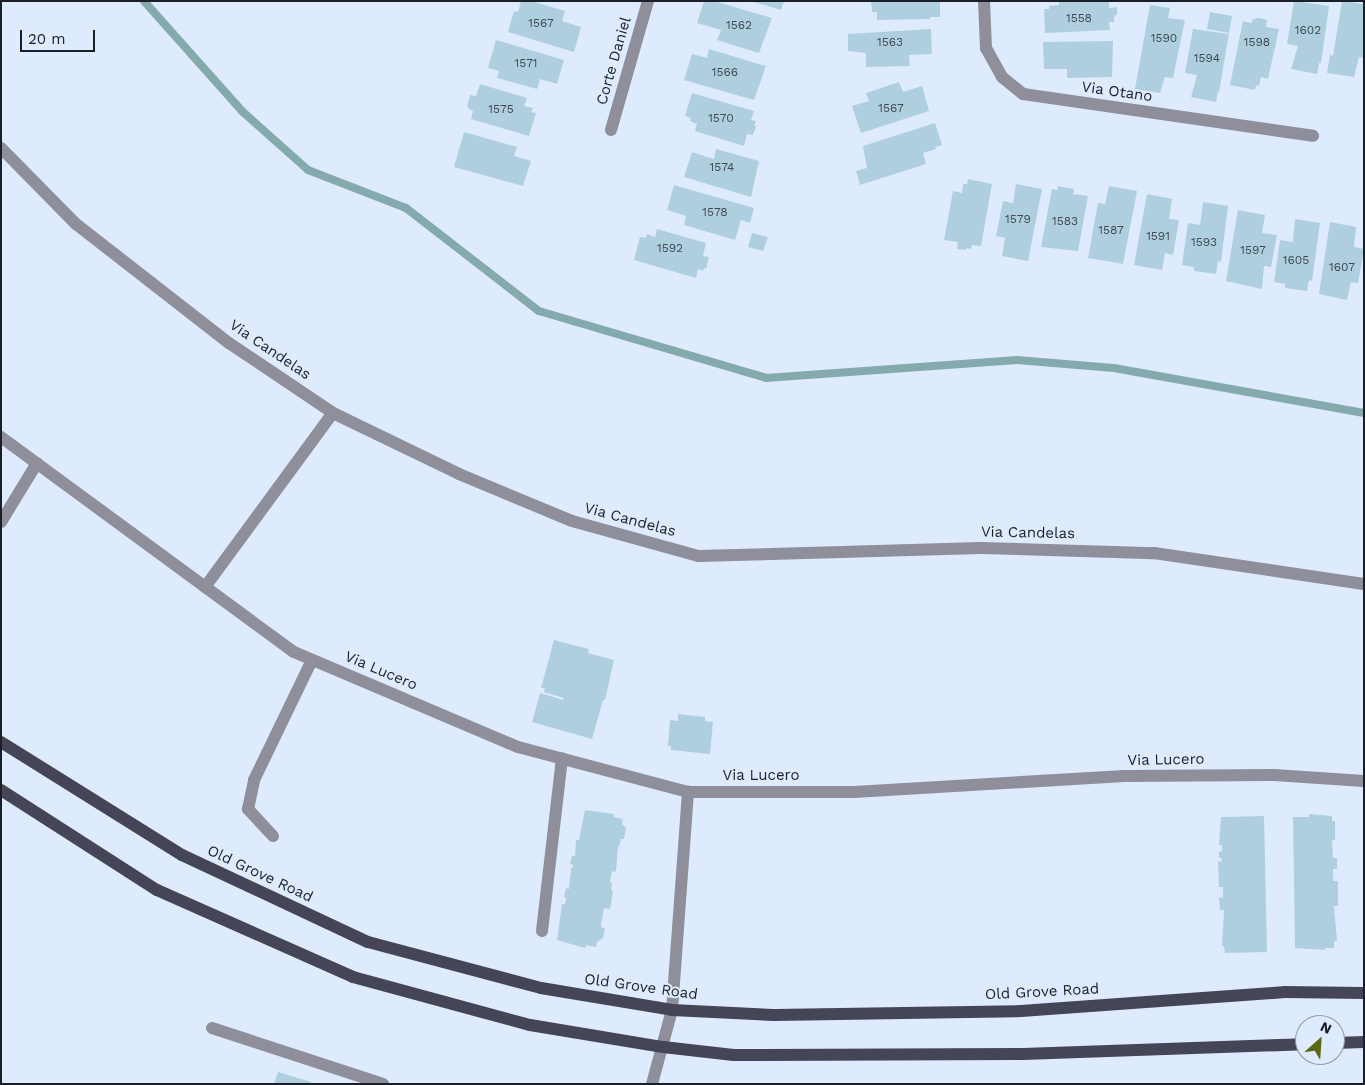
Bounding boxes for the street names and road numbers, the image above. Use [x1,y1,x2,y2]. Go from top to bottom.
street label: Corte Daniel [593,15,635,107]
street label: Via Otano [1080,78,1154,106]
street label: Via Candelas [226,316,314,384]
street label: Via Candelas [582,499,678,541]
street label: Via Candelas [981,523,1075,543]
street label: Via Lucero [342,648,420,694]
street label: Via Lucero [1127,750,1205,770]
street label: Via Lucero [722,767,800,785]
street label: Old Grove Road [204,842,316,906]
street label: Old Grove Road [583,970,699,1004]
street label: Old Grove Road [984,980,1100,1004]

